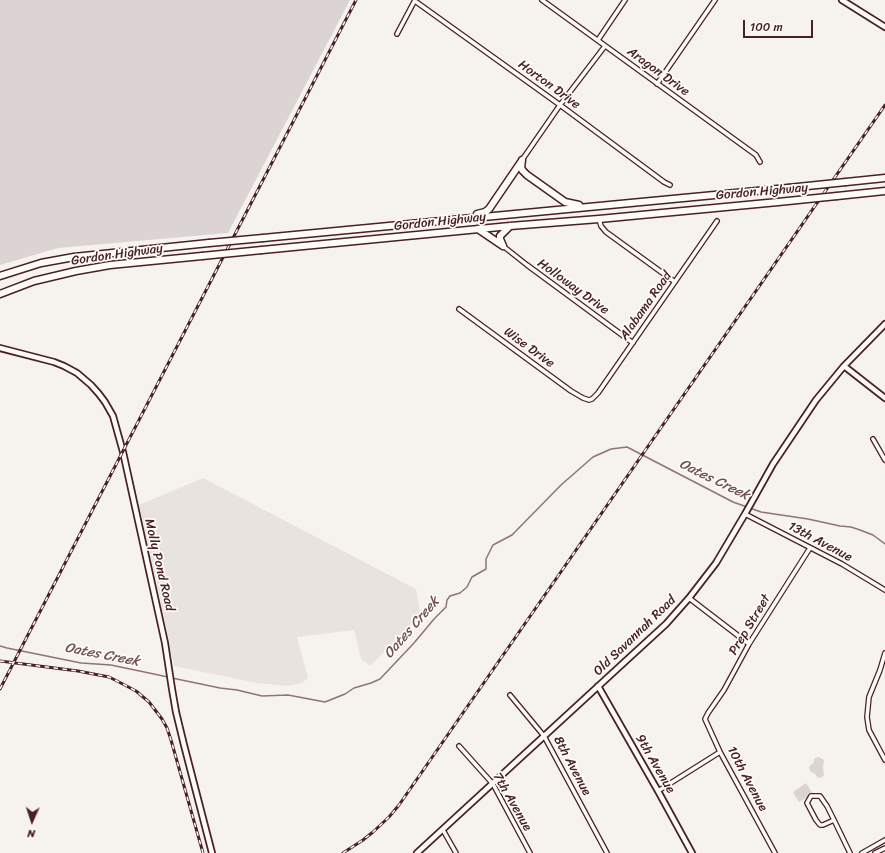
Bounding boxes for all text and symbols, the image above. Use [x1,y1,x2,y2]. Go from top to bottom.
scale bar [745,12,815,38]
text: 100 m [750,16,783,38]
street label: Aragon Drive [624,44,692,100]
street label: Horton Drive [515,57,583,113]
street label: Gordon Highway [715,180,809,204]
street label: Gordon Highway [393,209,487,235]
street label: Gordon Highway [70,241,164,269]
street label: Holloway Drive [534,256,612,318]
street label: Alabama Road [617,269,675,343]
street label: Wise Drive [501,324,557,372]
water label: Oates Creek [676,456,752,504]
street label: Molly Pond Road [141,517,177,613]
street label: 13th Avenue [785,519,855,565]
street label: Prep Street [726,592,774,658]
street label: Old Savannah Road [591,593,679,679]
water label: Oates Creek [381,594,443,662]
water label: Oates Creek [63,640,141,670]
street label: 9th Avenue [632,732,678,796]
street label: 8th Avenue [550,734,594,798]
street label: 10th Avenue [723,744,771,814]
street label: 7th Avenue [489,770,535,834]
north arrow [12,801,52,841]
text: N [27,824,36,843]

